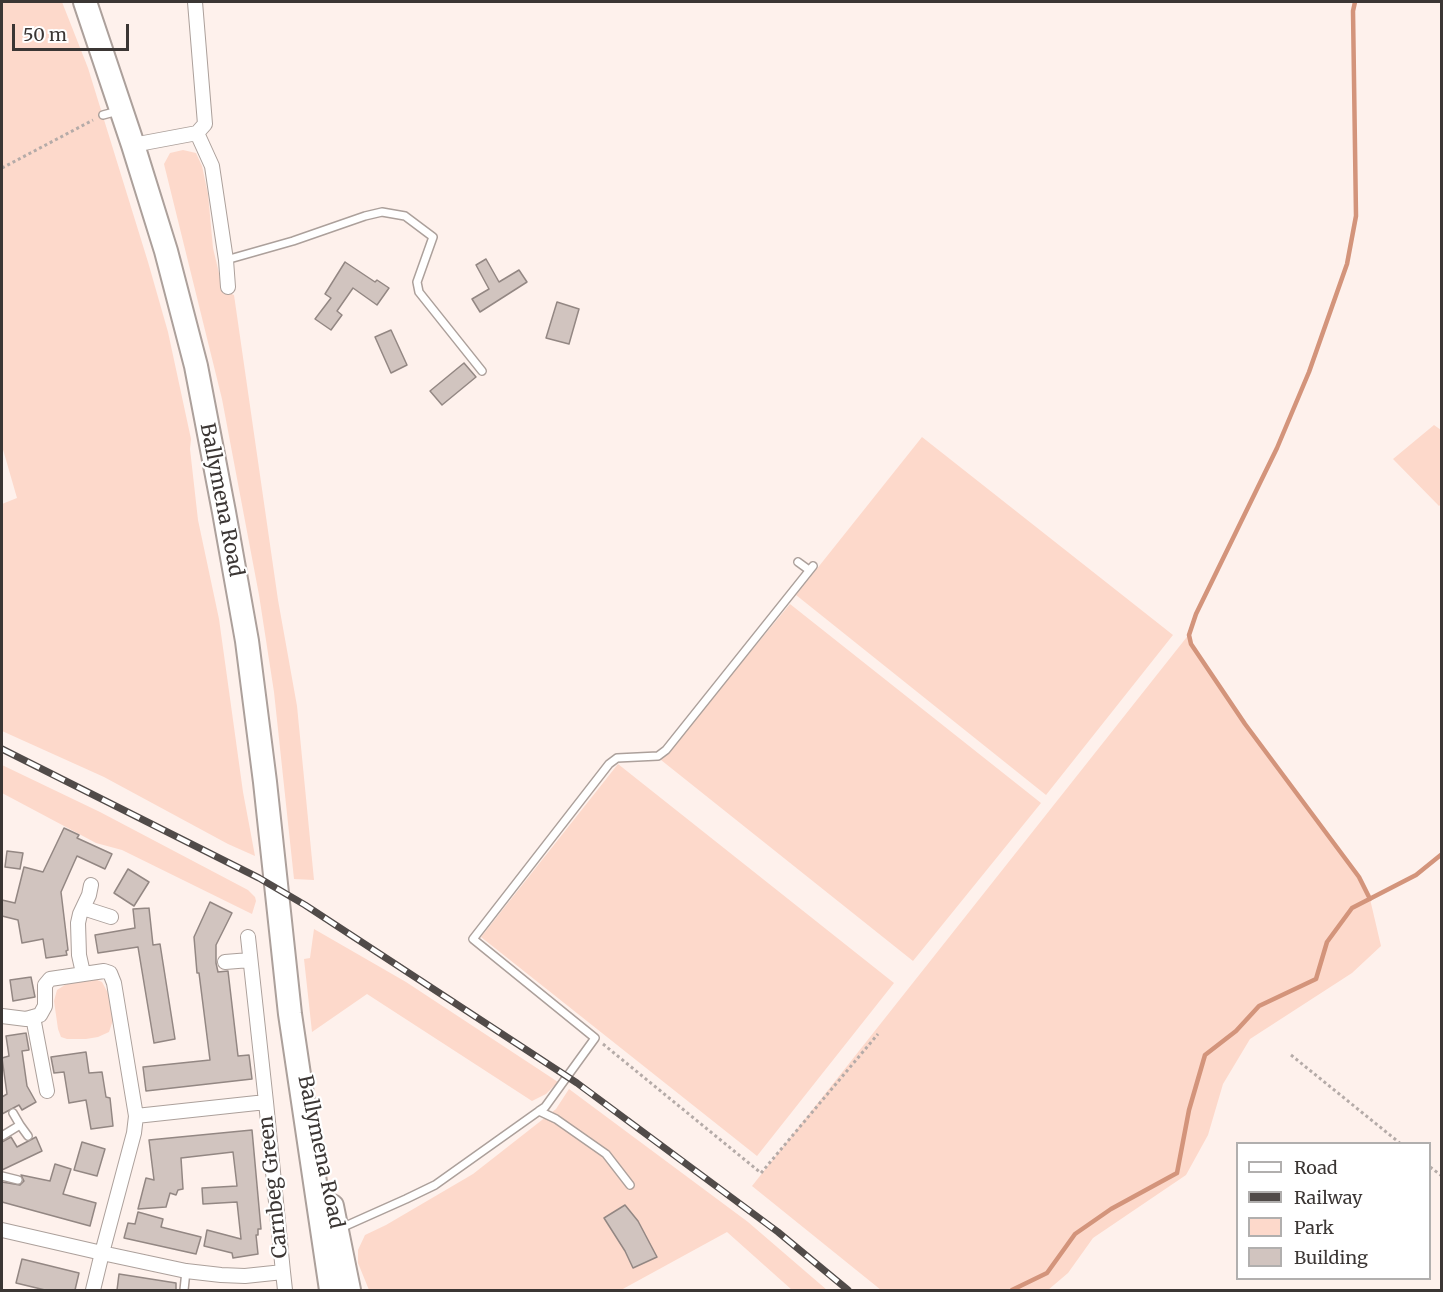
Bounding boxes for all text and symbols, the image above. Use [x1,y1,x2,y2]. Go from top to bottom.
scale bar [15,12,132,50]
text: 50 m [23,23,67,46]
street label: Ballymena Road [194,421,248,579]
street label: Ballymena Road [292,1073,348,1231]
street label: Carnbeg Green [255,1115,293,1259]
legend [1236,1142,1431,1280]
text: Road [1294,1156,1338,1179]
text: Railway [1294,1186,1362,1209]
text: Park [1294,1216,1334,1239]
text: Building [1294,1246,1368,1269]

